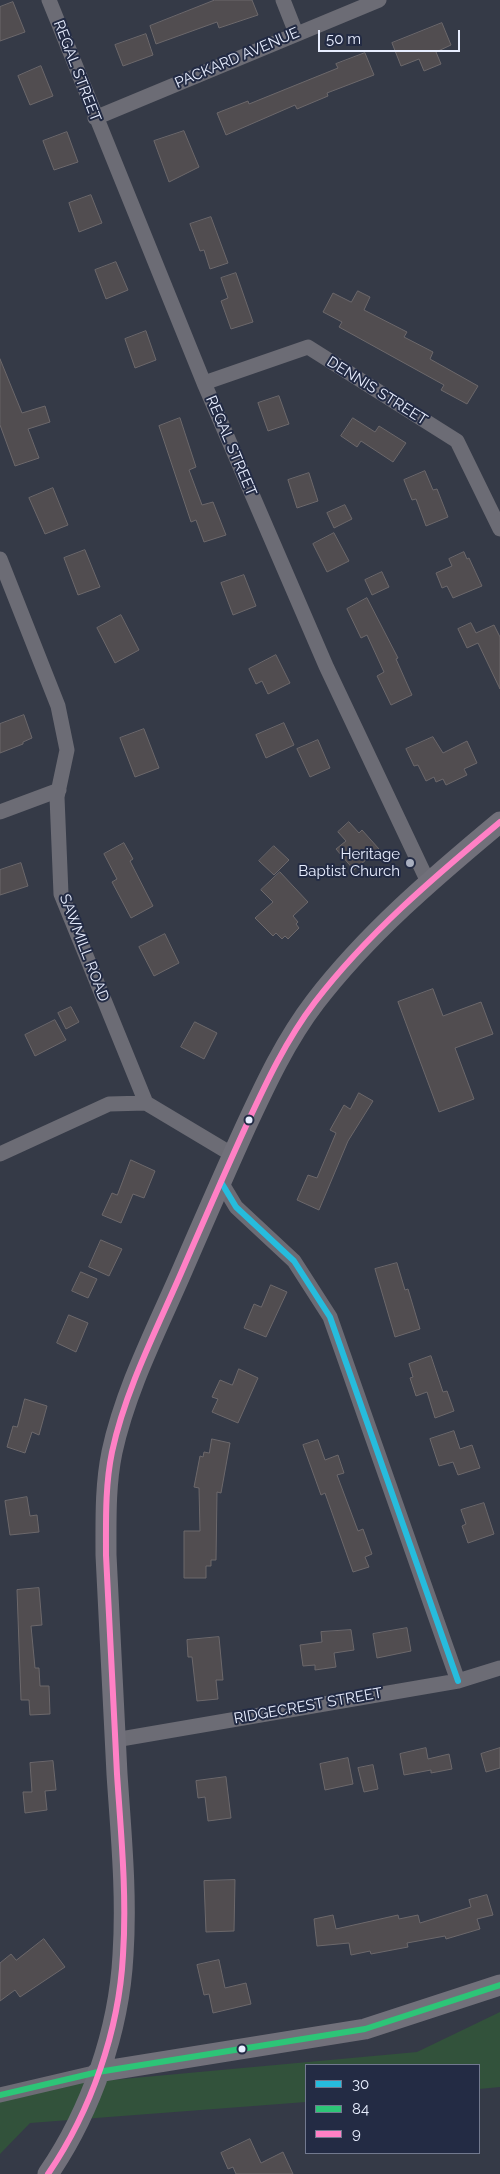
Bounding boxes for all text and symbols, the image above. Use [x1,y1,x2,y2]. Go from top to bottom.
street label: REGAL STREET [49,18,105,124]
scale bar [320,20,462,52]
street label: PACKARD AVENUE [172,24,302,92]
text: 50 m [326,30,361,48]
street label: DENNIS STREET [323,353,431,429]
street label: REGAL STREET [202,393,260,499]
place label: Heritage Baptist Church [298,845,400,880]
marker: Heritage Baptist Church [404,857,416,869]
street label: SAWMILL ROAD [55,892,113,1004]
unlabelled marker [244,1115,254,1125]
street label: RIDGECREST STREET [232,1684,384,1728]
unlabelled marker [237,2044,247,2054]
legend [305,2064,480,2154]
text: 30 [352,2075,369,2093]
text: 84 [352,2100,369,2118]
text: 9 [352,2125,361,2143]

